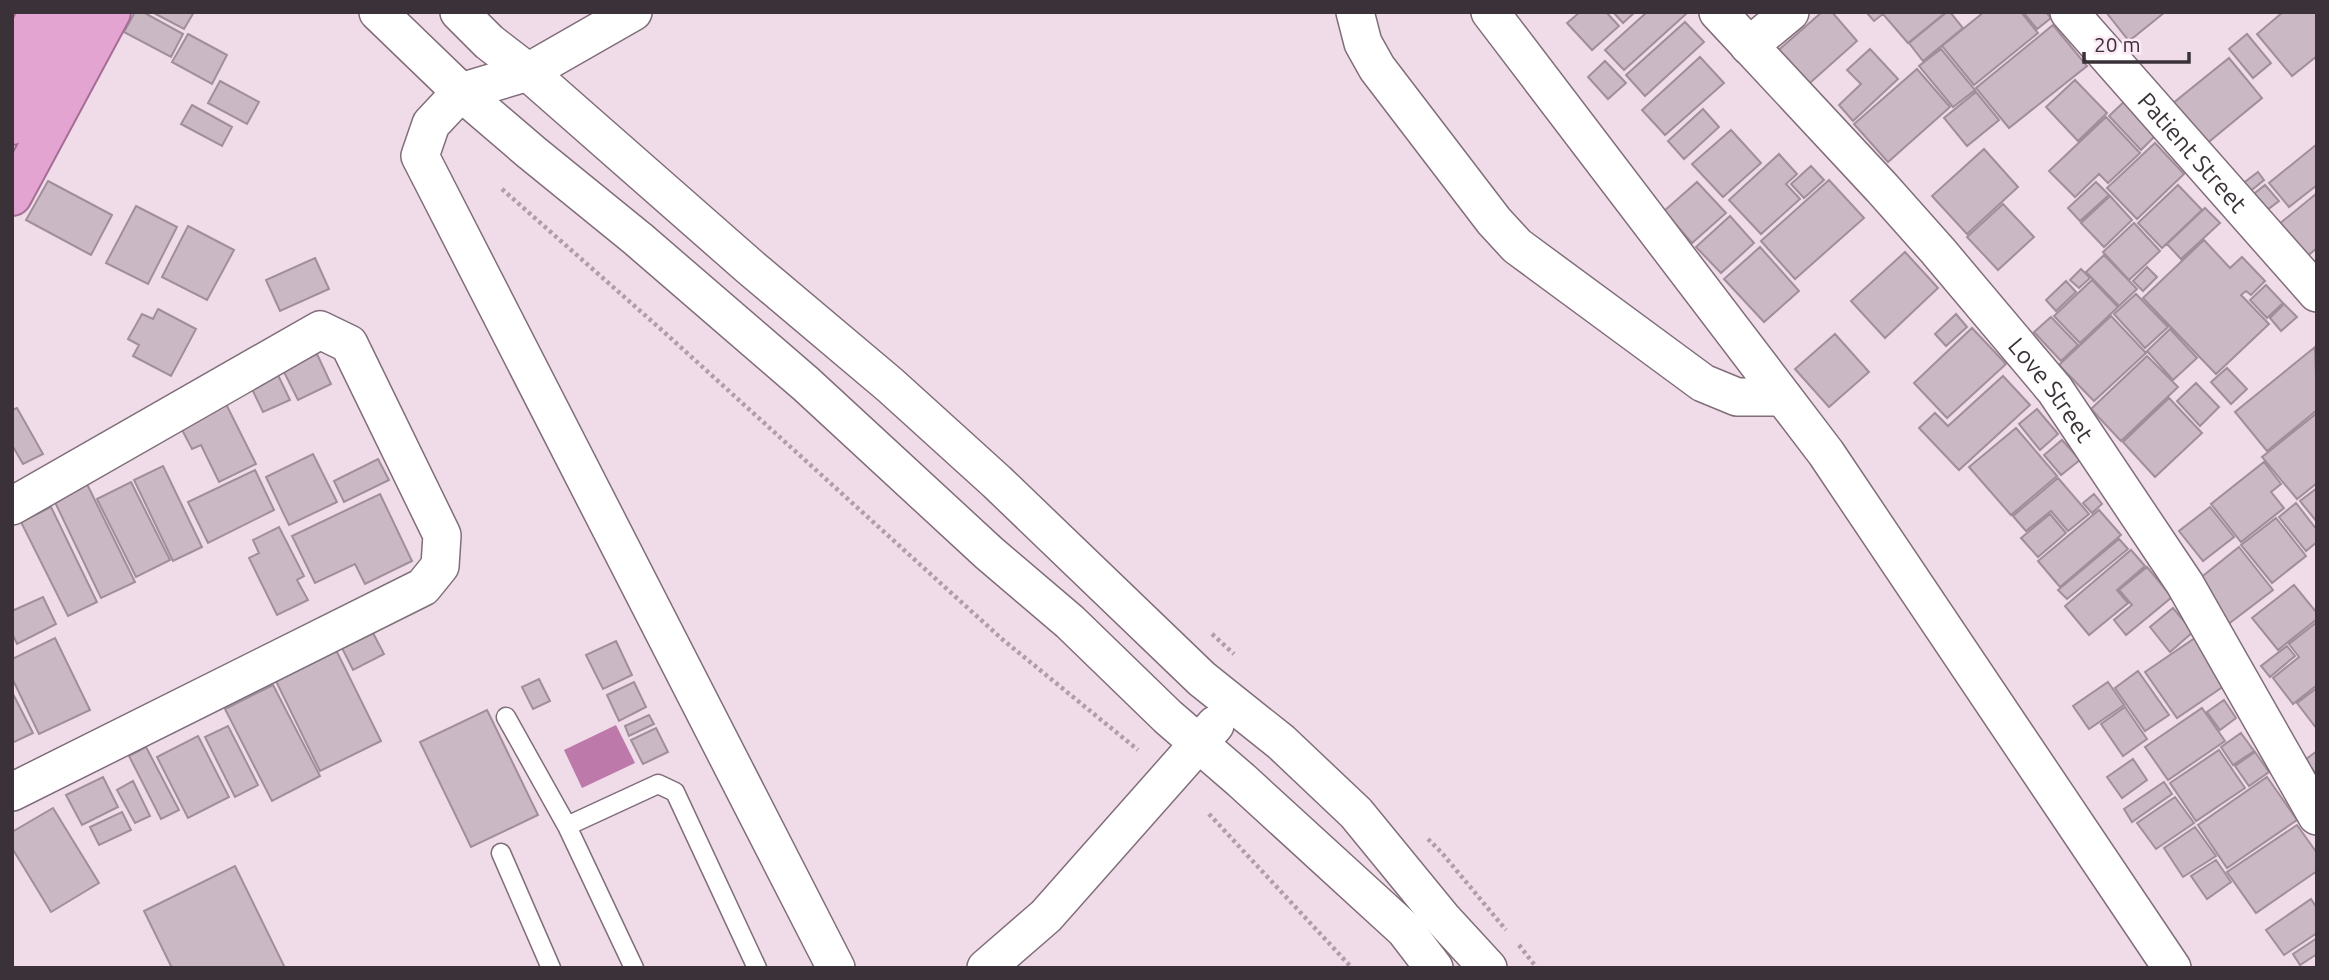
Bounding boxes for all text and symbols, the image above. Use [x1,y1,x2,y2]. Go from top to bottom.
scale bar [2084,21,2189,65]
text: 20 m [2094,32,2141,56]
street label: Patient Street [2133,87,2253,218]
street label: Love Street [2003,332,2100,447]

